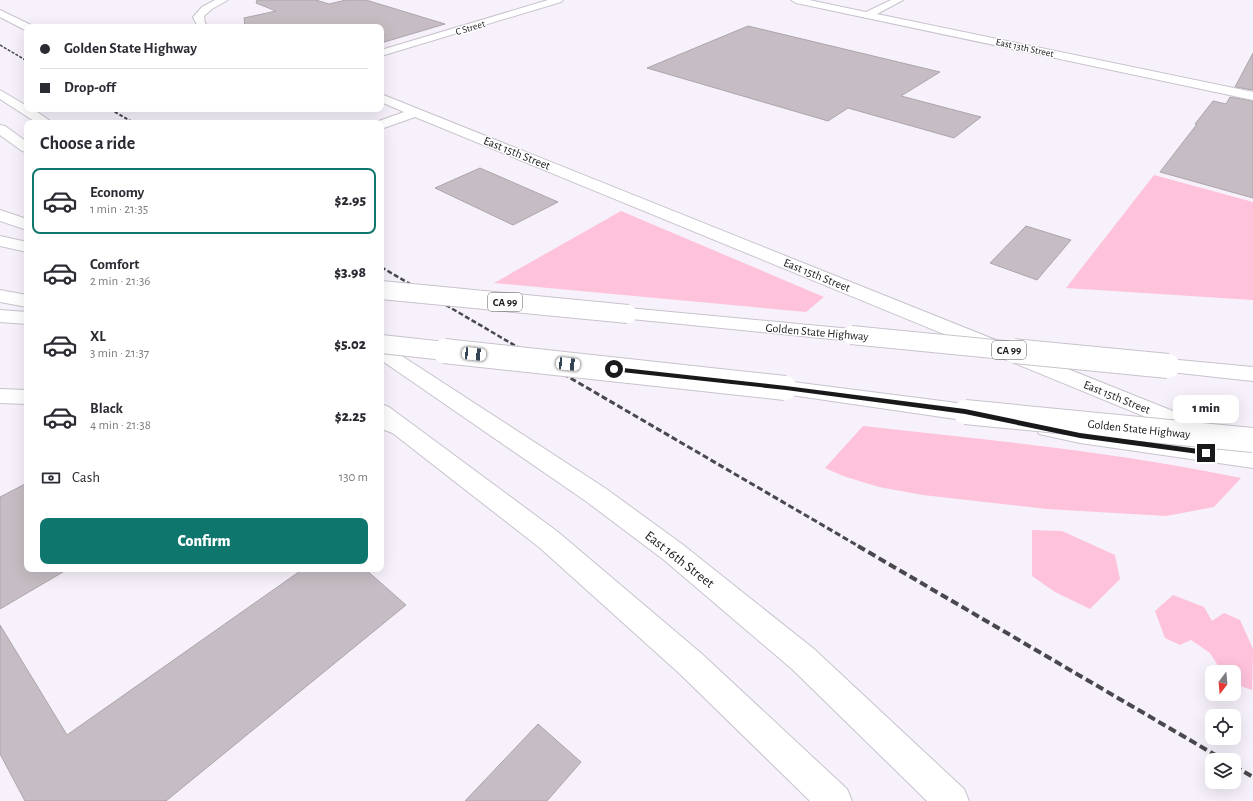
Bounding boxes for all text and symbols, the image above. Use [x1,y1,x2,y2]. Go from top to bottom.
street label: C Street [454,18,487,37]
street label: East 13th Street [995,37,1055,59]
text: Golden State Highway [64,41,197,56]
text: Drop-off [64,80,116,95]
street label: East 15th Street [482,134,552,172]
text: Choose a ride [40,135,135,153]
icon: car [42,183,78,219]
text: Economy [90,185,144,200]
text: $2.95 [335,193,366,208]
text: 1 min · 21:35 [90,203,148,216]
icon: car [42,255,78,291]
street label: East 15th Street [782,256,852,294]
text: Comfort [90,257,139,272]
text: $3.98 [334,265,366,280]
text: 2 min · 21:36 [90,275,150,288]
road number: CA 99 [488,293,522,311]
street label: Golden State Highway [765,322,869,343]
icon: car [42,327,78,363]
text: XL [90,329,106,344]
text: $5.02 [334,337,366,352]
road number: CA 99 [992,341,1026,359]
text: 3 min · 21:37 [90,347,149,360]
car [461,347,487,361]
car [555,357,581,371]
route start [605,360,623,378]
street label: East 15th Street [1082,378,1152,416]
callout: 1 min [1173,395,1239,423]
icon: car [42,399,78,435]
text: Black [90,401,123,416]
text: 1 min [1192,402,1220,415]
text: $2.25 [335,409,366,424]
street label: Golden State Highway [1087,418,1191,441]
text: 4 min · 21:38 [90,419,151,432]
route end [1197,444,1215,462]
icon: cash [40,467,62,489]
text: Cash [72,470,100,485]
text: 130 m [339,471,368,484]
button: Confirm [40,518,368,564]
street label: East 16th Street [642,529,717,591]
north arrow [1205,665,1241,701]
map controls [1205,665,1241,789]
button: locate [1205,709,1241,745]
button: layers [1205,753,1241,789]

